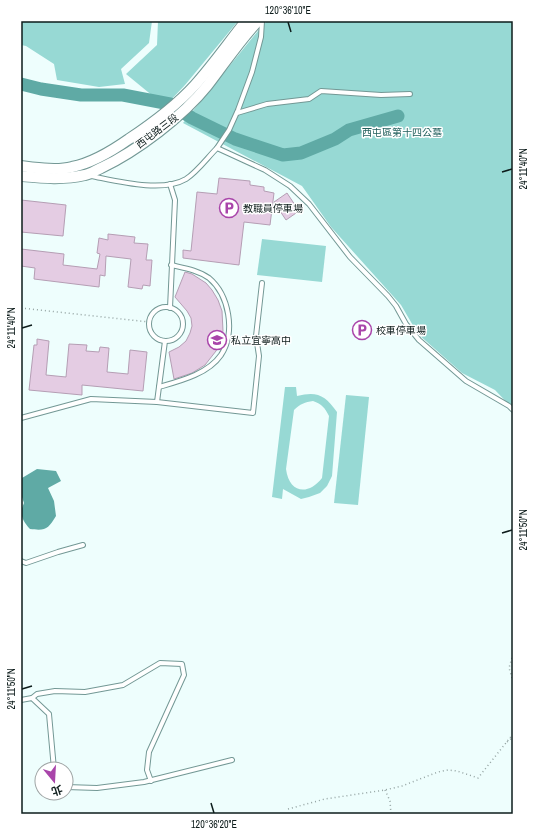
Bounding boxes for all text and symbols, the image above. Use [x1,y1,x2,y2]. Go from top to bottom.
text: 120°36'10"E [265,4,311,17]
street label: 西屯路三段 [133,111,181,151]
park label: 西屯區第十四公墓 [362,126,442,139]
text: 24°11'40"N [517,148,530,190]
parking icon: 教職員停車場 [218,197,240,219]
place label: 教職員停車場 [243,202,303,215]
text: 24°11'40"N [5,307,18,349]
parking icon: 校車停車場 [351,319,373,341]
place label: 校車停車場 [376,324,426,337]
school or university icon: 私立宜寧高中 [206,329,228,351]
place label: 私立宜寧高中 [231,334,291,347]
text: 24°11'50"N [517,509,530,551]
text: 24°11'50"N [5,668,18,710]
north arrow [34,761,74,801]
text: 北 [50,782,64,799]
text: 120°36'20"E [191,818,237,831]

